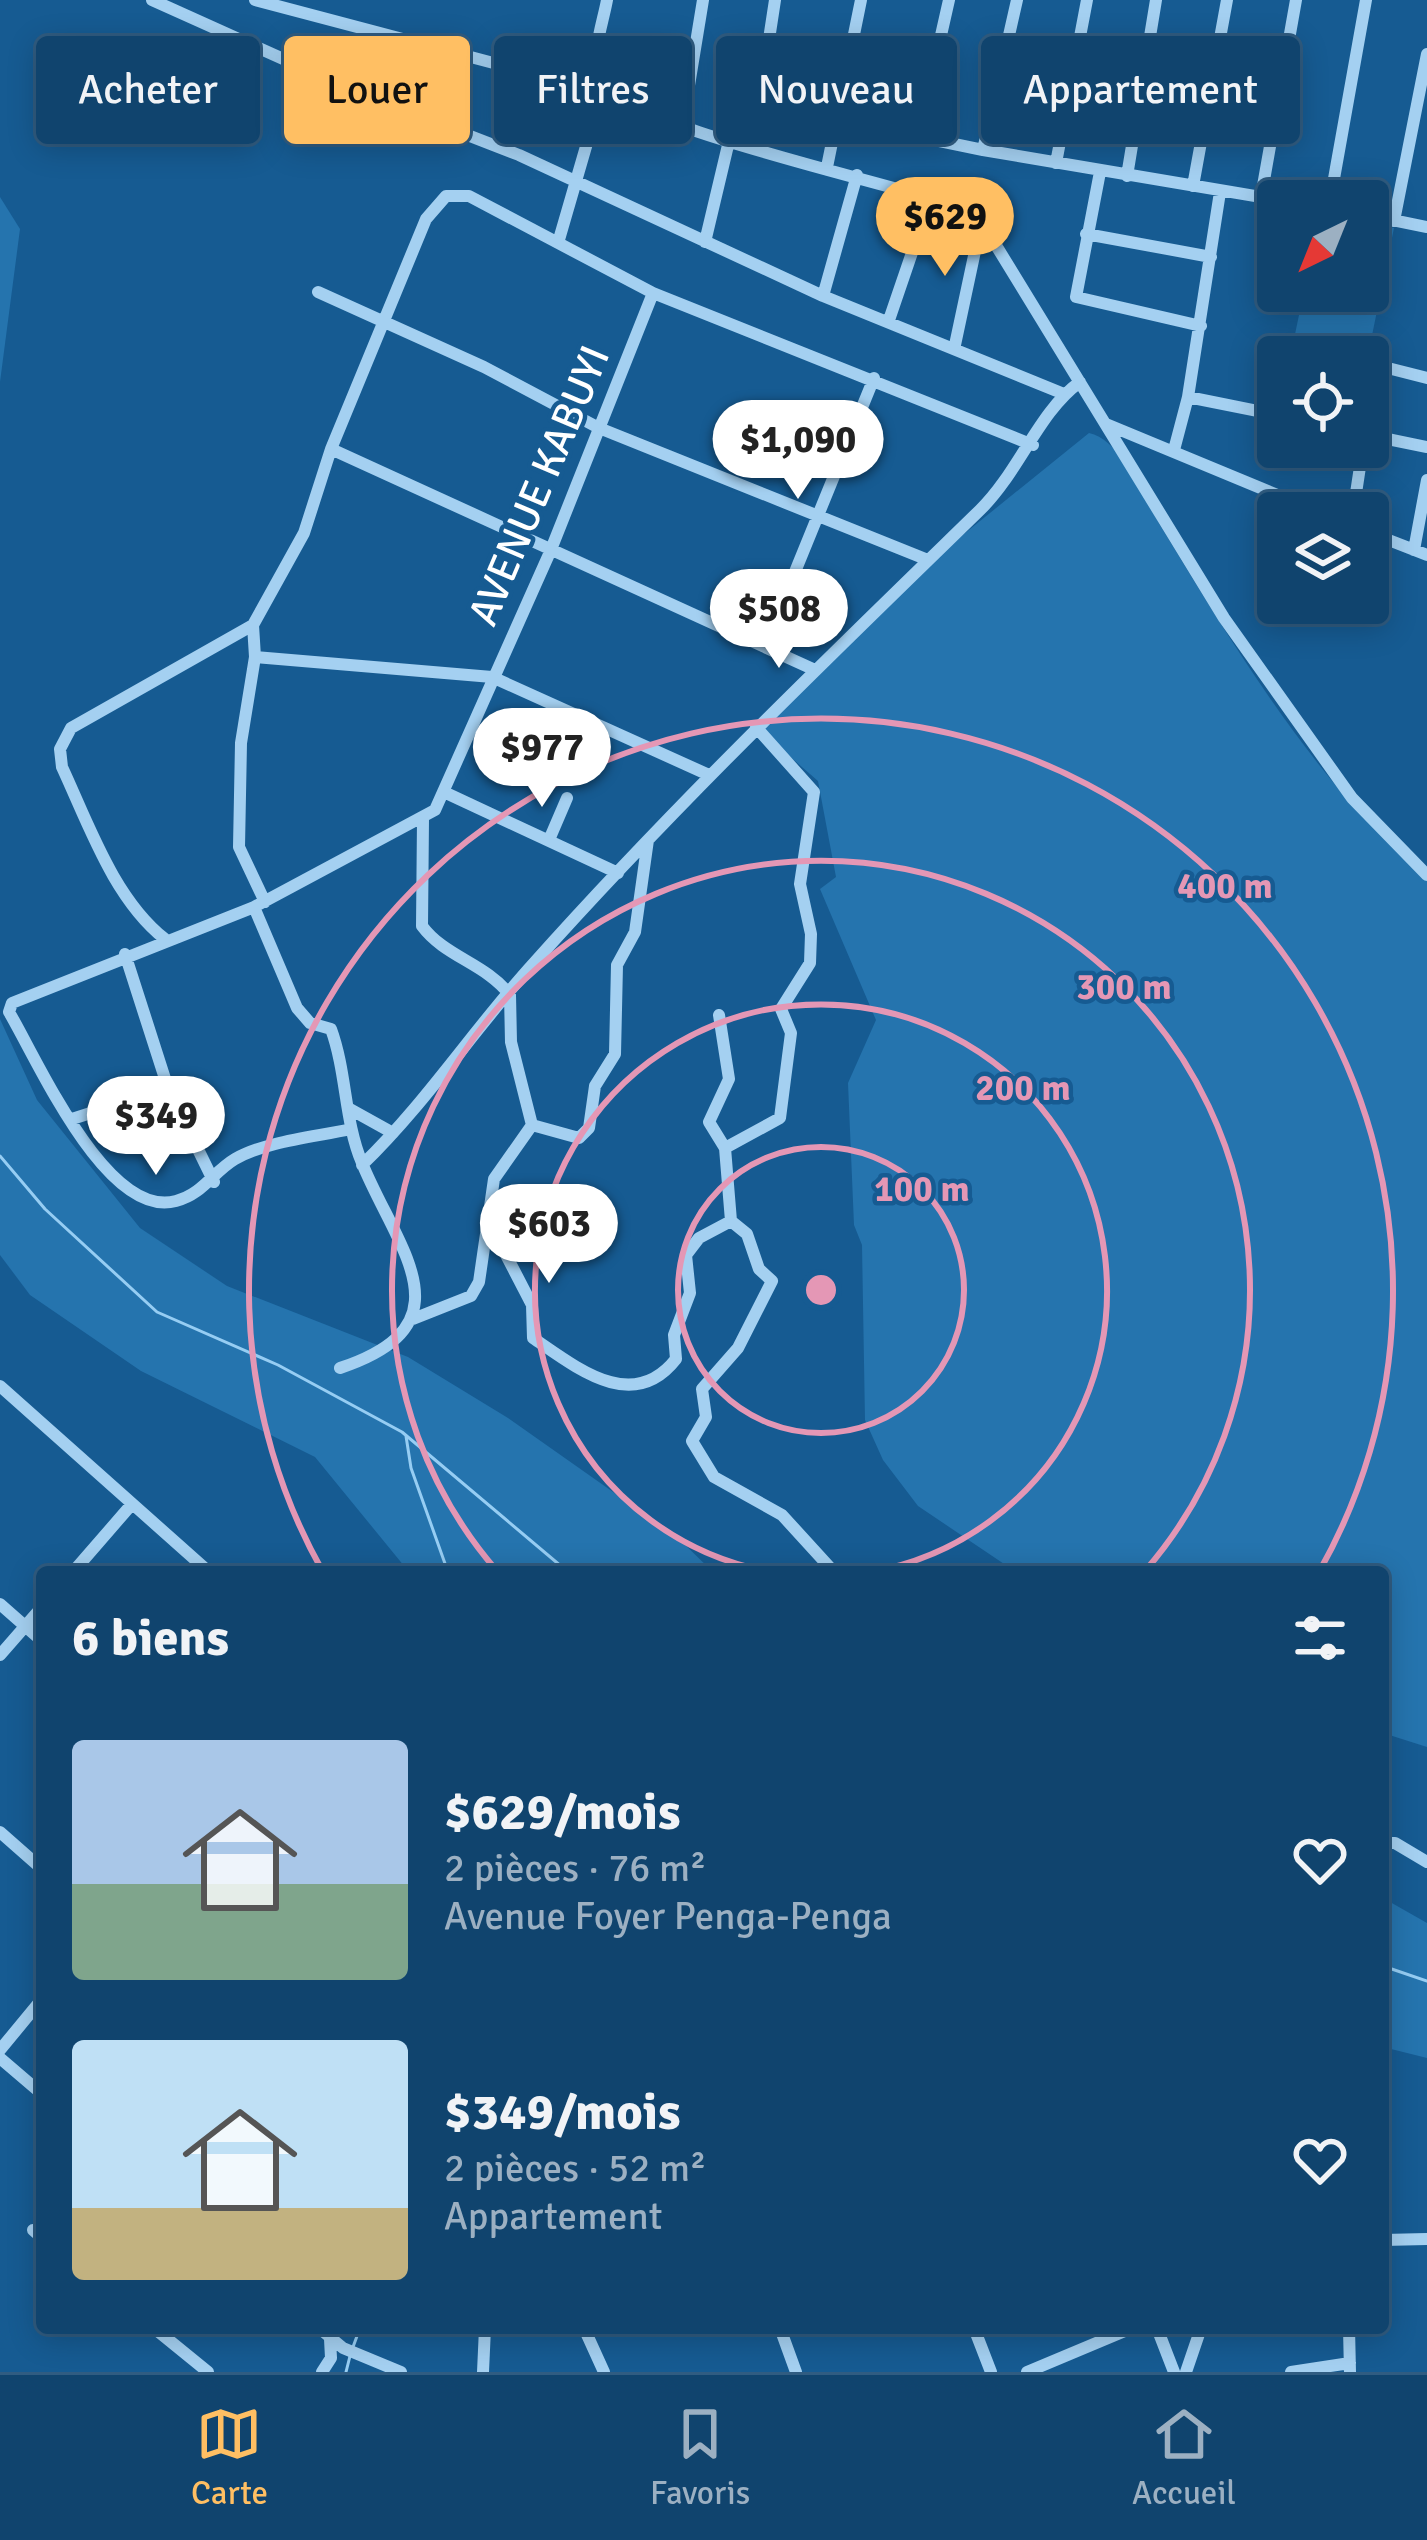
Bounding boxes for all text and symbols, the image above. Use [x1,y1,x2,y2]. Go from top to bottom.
chip: Acheter [36,36,260,144]
chip: Louer [284,36,470,144]
chip: Filtres [494,36,692,144]
chip: Nouveau [716,36,957,144]
chip: Appartement [981,36,1300,144]
pin: $629 [874,177,1016,279]
north arrow [1257,180,1389,312]
map controls [1257,180,1389,624]
text: $629 [903,192,987,240]
button: locate [1257,336,1389,468]
street label: AVENUE KABUYI [458,338,621,633]
pin: $1,090 [700,400,896,502]
text: $1,090 [740,415,856,463]
button: layers [1257,492,1389,624]
pin: $508 [708,569,850,671]
text: $508 [737,584,821,632]
pin: $977 [471,708,613,810]
text: $977 [500,723,584,771]
text: 400 m [1177,864,1273,909]
text: 300 m [1076,965,1172,1010]
text: 200 m [975,1066,1071,1111]
pin: $349 [85,1076,227,1178]
text: $349 [114,1091,198,1139]
text: 100 m [874,1167,970,1212]
pin: $603 [478,1184,620,1286]
text: $603 [507,1199,591,1247]
centre of rings [800,1269,842,1311]
icon: filters [1287,1605,1353,1671]
text: 6 biens [72,1607,229,1670]
text: $629/mois [444,1781,681,1844]
icon: home [168,1788,312,1932]
icon: heart [1287,1827,1353,1893]
text: 2 pièces · 76 m² [444,1844,706,1892]
text: Avenue Foyer Penga-Penga [444,1892,892,1940]
text: $349/mois [444,2081,681,2144]
icon: home [168,2088,312,2232]
icon: heart [1287,2127,1353,2193]
text: 2 pièces · 52 m² [444,2144,706,2192]
text: Appartement [444,2192,662,2240]
tab: Carte [191,2401,268,2514]
tab: Favoris [650,2401,750,2514]
tab: Accueil [1132,2401,1236,2514]

